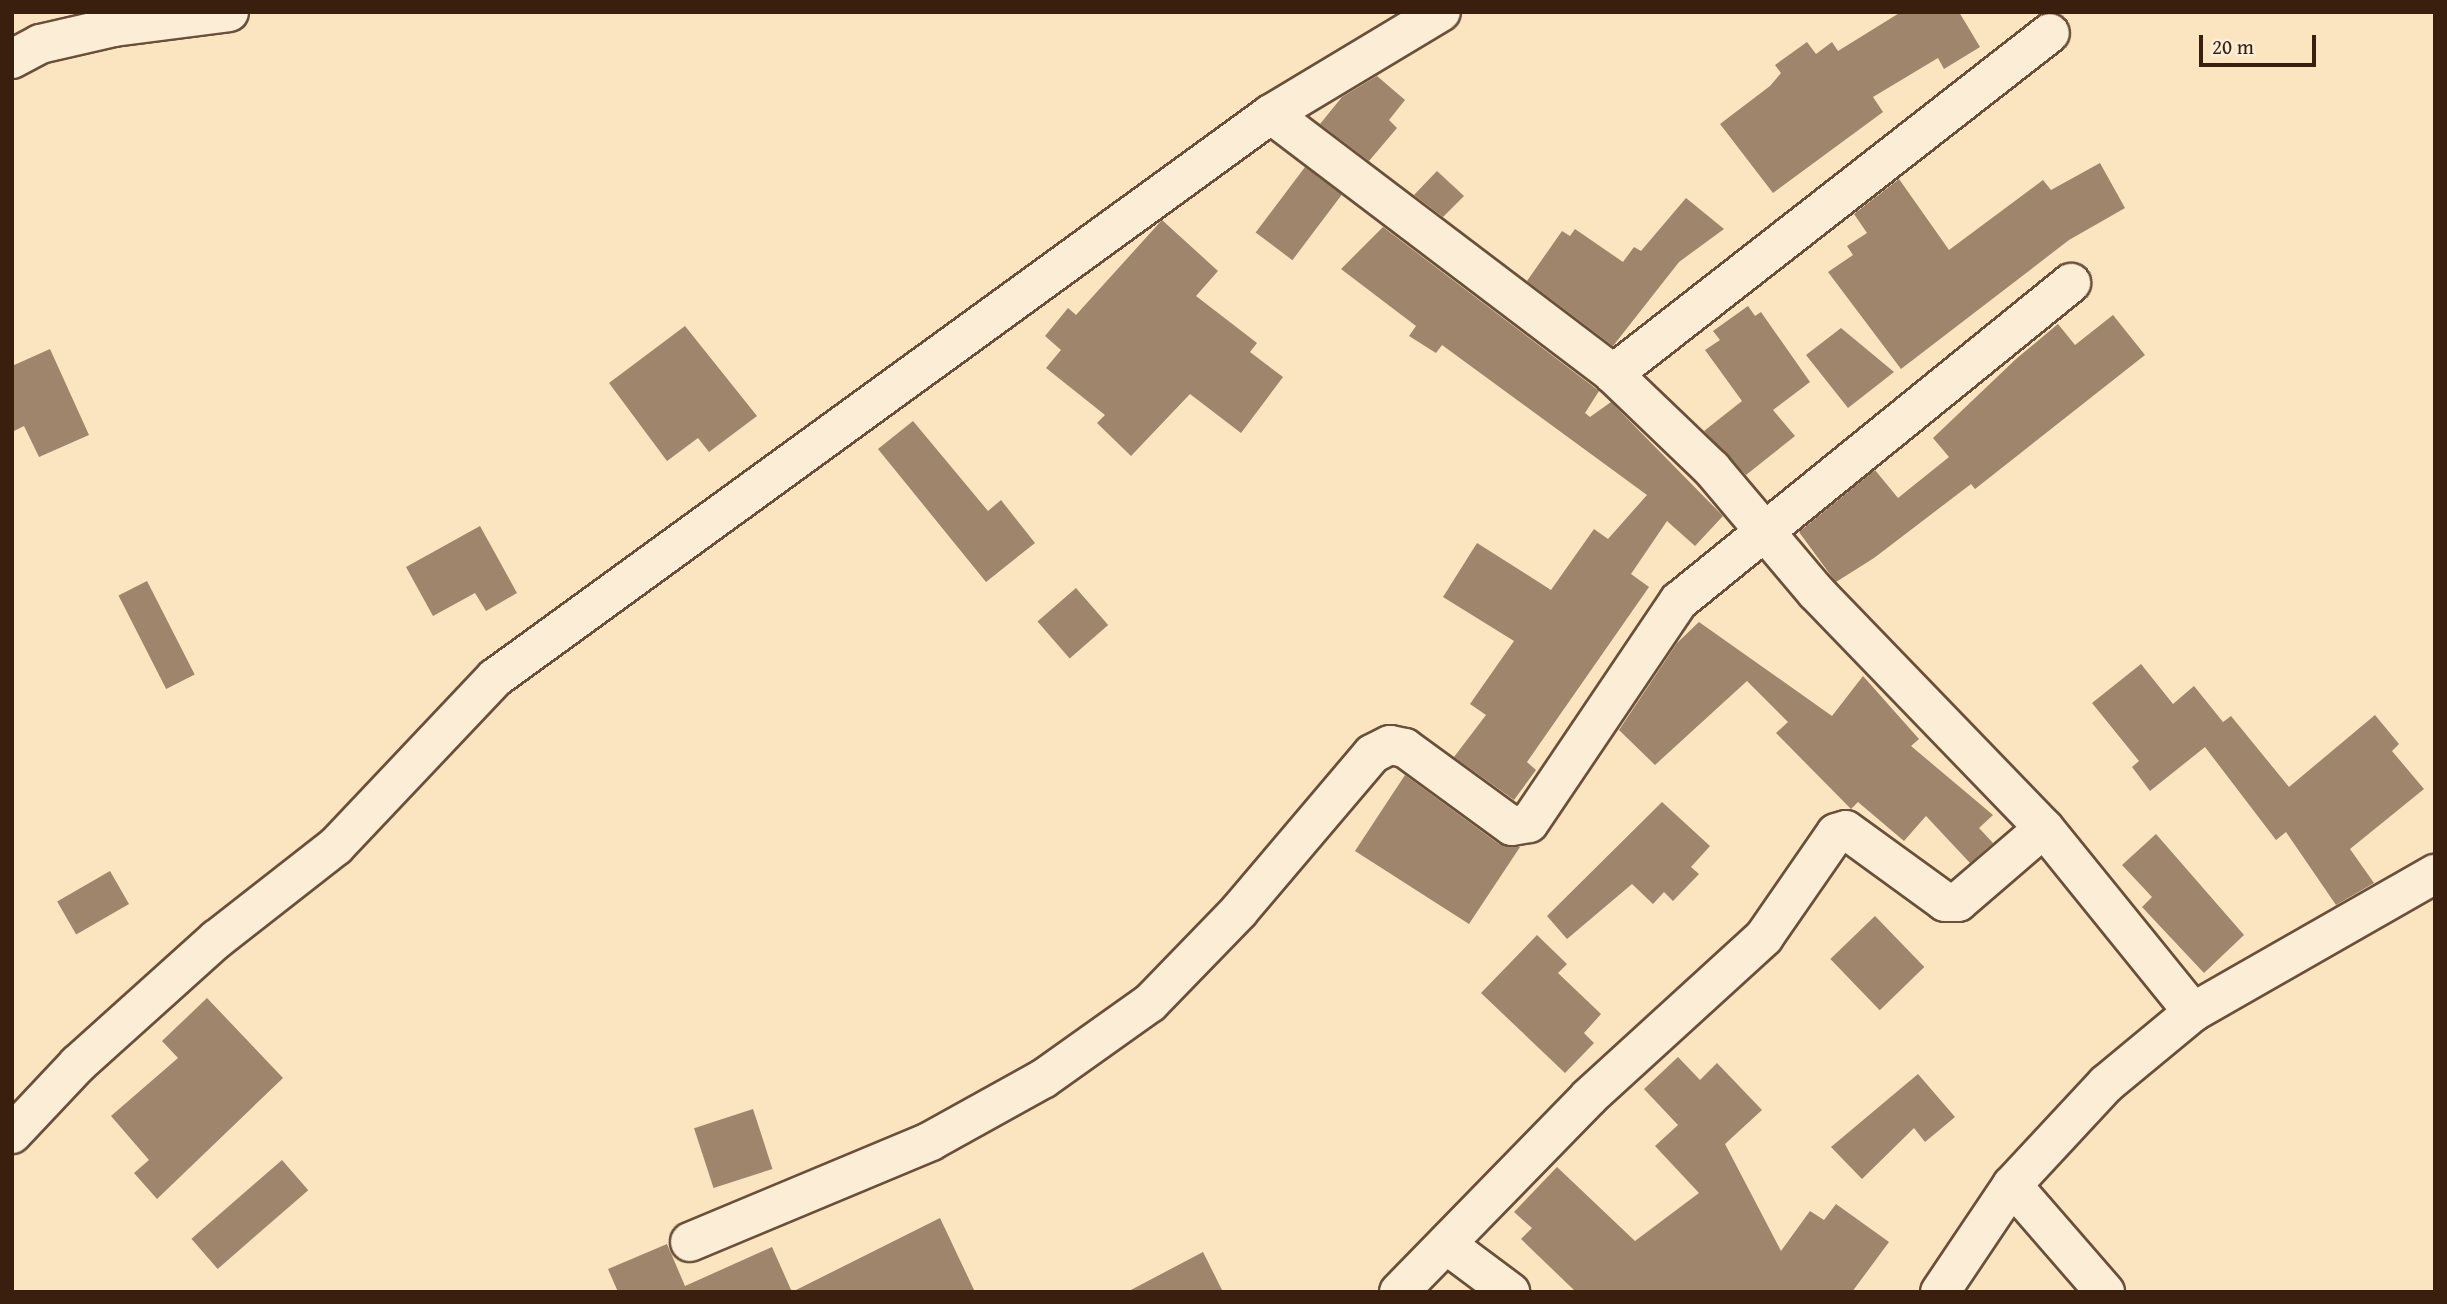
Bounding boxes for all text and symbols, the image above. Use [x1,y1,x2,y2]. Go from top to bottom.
scale bar [2202,21,2319,65]
text: 20 m [2212,31,2254,62]

